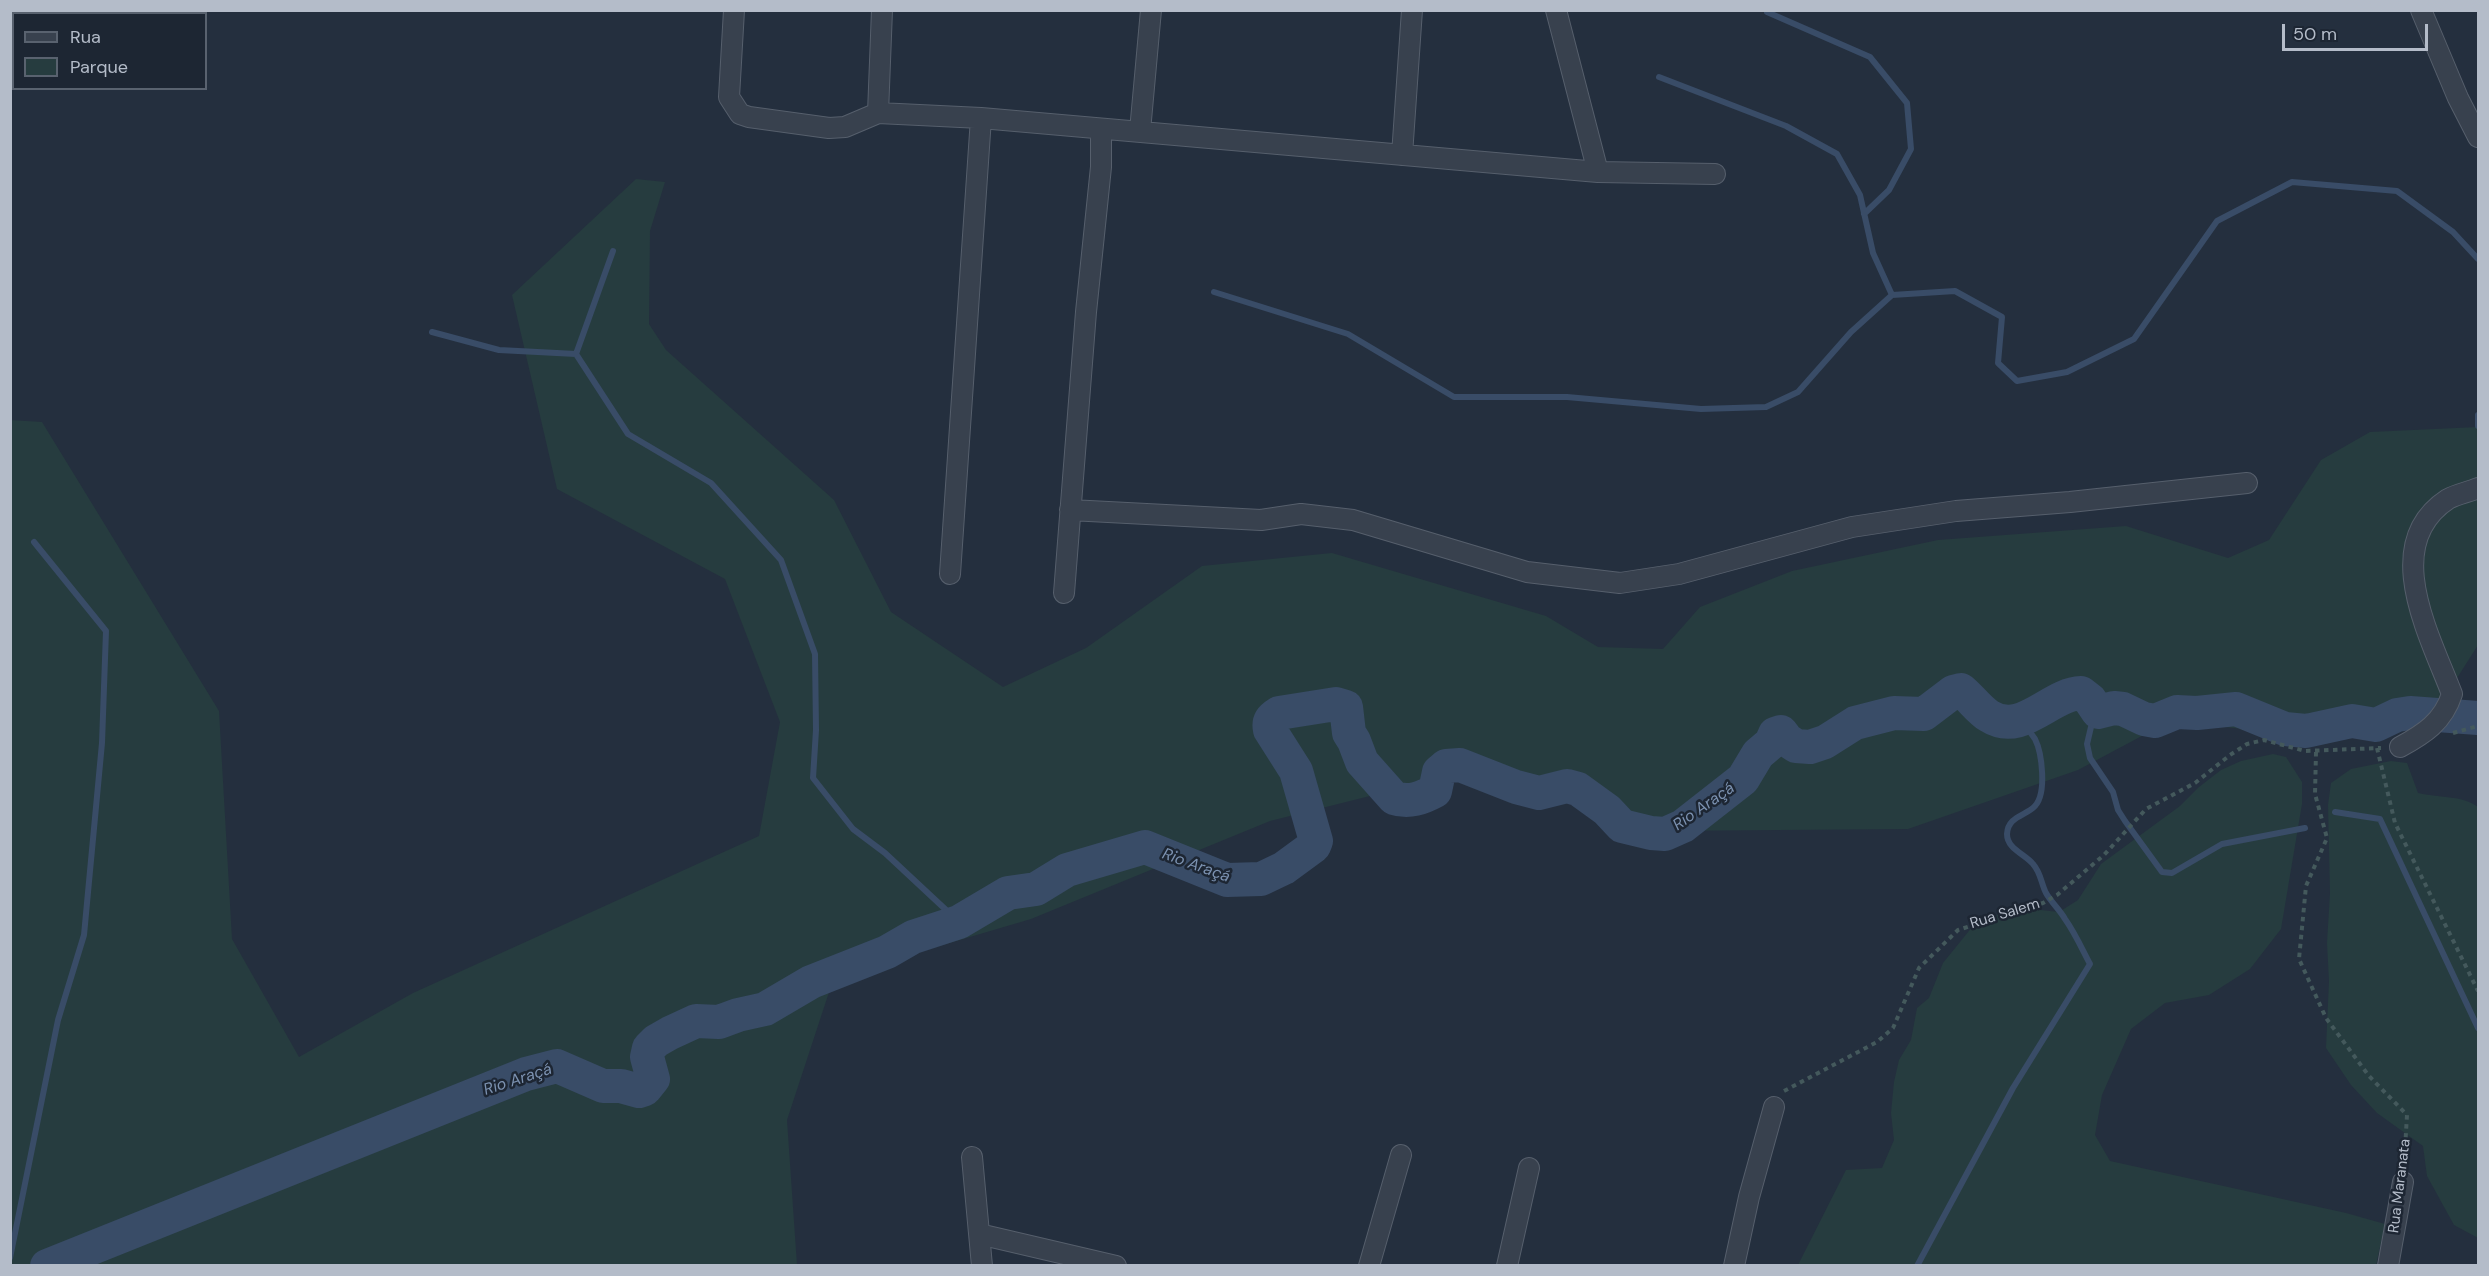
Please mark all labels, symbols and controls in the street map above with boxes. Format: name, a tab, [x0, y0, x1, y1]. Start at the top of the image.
legend	[12, 12, 207, 90]
scale bar	[2285, 12, 2430, 50]
text: 50 m	[2293, 22, 2337, 46]
text: Rua	[70, 25, 101, 49]
text: Parque	[70, 55, 128, 79]
water label: Rio Araçá	[1669, 779, 1739, 835]
water label: Rio Araçá	[1159, 845, 1233, 887]
street label: Rua Salem	[1968, 895, 2042, 933]
water label: Rio Araçá	[481, 1060, 555, 1100]
street label: Rua Maranata	[2385, 1138, 2415, 1234]

